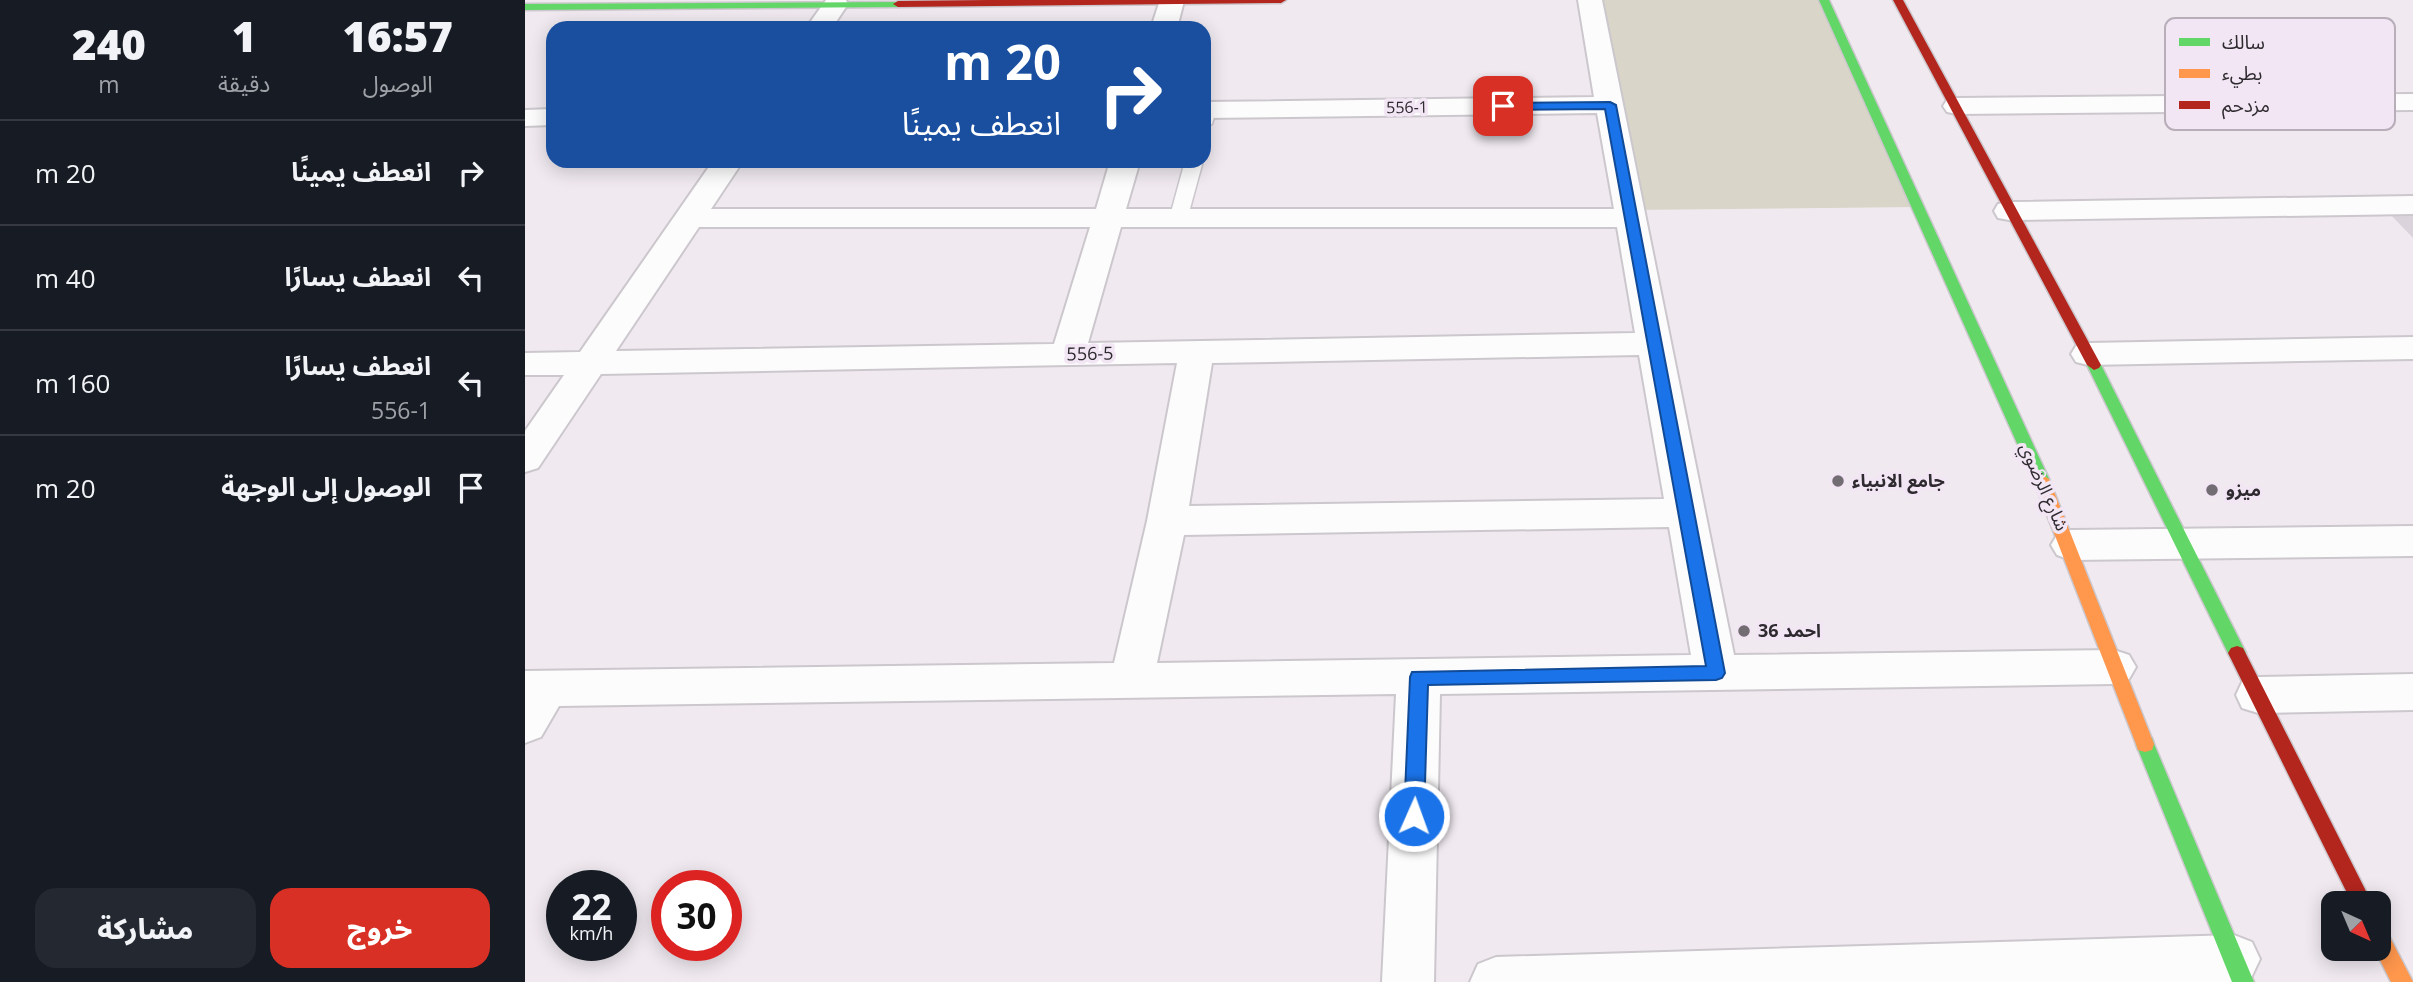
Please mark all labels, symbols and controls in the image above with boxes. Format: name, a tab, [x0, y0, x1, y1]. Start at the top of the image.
text: 1	[232, 7, 256, 64]
text: 16:57	[342, 7, 453, 64]
text: 240	[72, 15, 146, 72]
legend	[2165, 18, 2395, 130]
text: 20 m	[944, 28, 1061, 94]
text: سالك	[2222, 29, 2265, 55]
icon: right	[1085, 49, 1176, 140]
text: بطيء	[2222, 60, 2262, 88]
text: دقيقة	[218, 67, 270, 99]
text: الوصول	[363, 67, 433, 99]
text: m	[98, 68, 120, 100]
pin	[1473, 76, 1533, 136]
icon: arrive	[1484, 87, 1522, 125]
text: مزدحم	[2222, 92, 2270, 120]
street label: 556-1	[1386, 96, 1428, 118]
text: انعطف يمينًا	[902, 101, 1061, 144]
text: انعطف يمينًا	[291, 153, 431, 189]
icon: right	[452, 154, 490, 192]
text: 20 m	[35, 155, 96, 191]
text: انعطف يسارًا	[285, 258, 431, 294]
icon: left	[452, 259, 490, 297]
text: 40 m	[35, 260, 96, 296]
street label: 556-5	[1066, 341, 1114, 365]
text: انعطف يسارًا	[285, 347, 431, 383]
icon: left	[452, 364, 490, 402]
text: 160 m	[35, 365, 110, 401]
text: 556-1	[371, 394, 431, 426]
street label: شارع الرضوي	[2012, 439, 2075, 536]
text: الوصول إلى الوجهة	[221, 468, 431, 504]
place label: جامع الانبياء	[1852, 468, 1945, 494]
icon: arrive	[452, 469, 490, 507]
text: 20 m	[35, 470, 96, 506]
marker: جامع الانبياء	[1830, 473, 1846, 489]
place label: ميزو	[2226, 477, 2261, 501]
marker: ميزو	[2204, 482, 2220, 498]
place label: احمد 36	[1758, 618, 1821, 642]
marker: احمد 36	[1736, 623, 1752, 639]
position arrow	[1377, 779, 1451, 853]
speed limit sign: 30	[651, 870, 742, 961]
text: 22	[571, 883, 612, 930]
button: مشاركة	[35, 888, 256, 968]
button: خروج	[270, 888, 490, 968]
north arrow	[2321, 891, 2391, 961]
map controls	[2321, 891, 2391, 961]
text: km/h	[570, 921, 613, 945]

